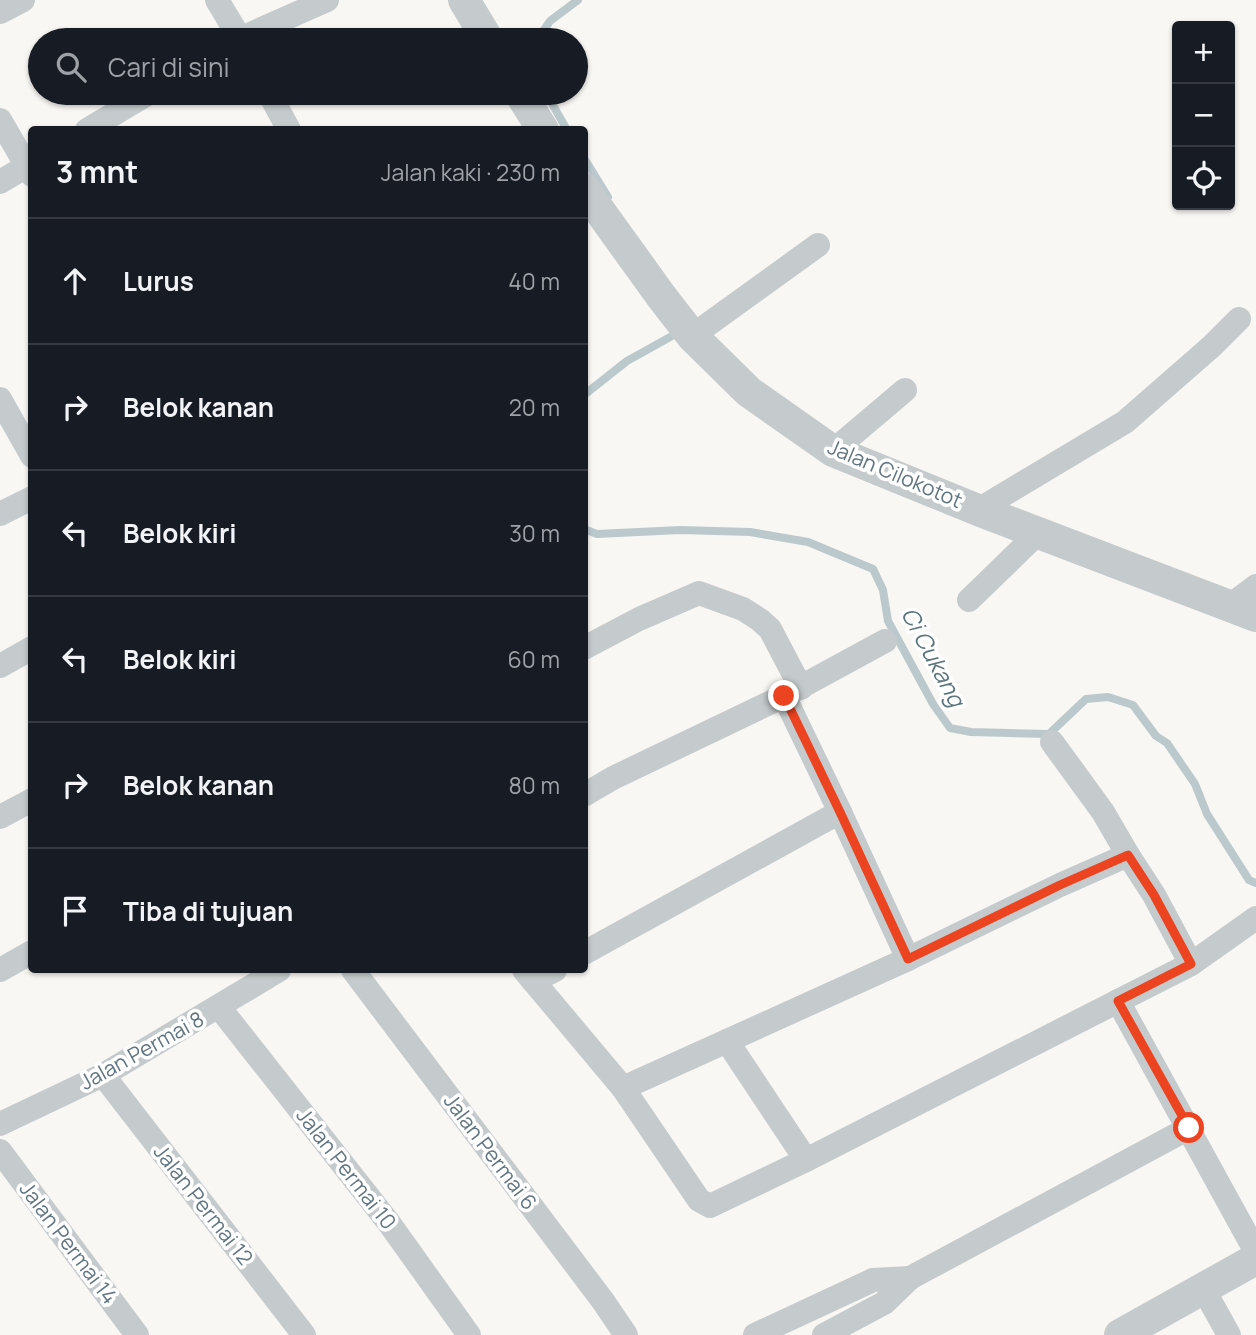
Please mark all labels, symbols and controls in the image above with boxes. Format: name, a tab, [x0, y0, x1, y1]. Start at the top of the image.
map controls	[1172, 21, 1235, 210]
button: +	[1172, 21, 1235, 84]
search box	[28, 28, 588, 105]
icon: search	[52, 48, 90, 86]
text: Cari di sini	[108, 49, 230, 85]
button: −	[1172, 84, 1235, 147]
button: locate	[1172, 147, 1235, 210]
text: 3 mnt	[56, 151, 138, 192]
text: Jalan kaki · 230 m	[381, 156, 560, 188]
icon: ahead	[56, 262, 94, 300]
text: Lurus	[123, 263, 194, 299]
text: 40 m	[508, 265, 560, 297]
icon: right	[56, 388, 94, 426]
text: Belok kanan	[123, 389, 274, 425]
text: 20 m	[509, 391, 560, 423]
street label: Jalan Cilokotot	[824, 432, 967, 514]
icon: left	[56, 514, 94, 552]
text: Belok kiri	[123, 515, 237, 551]
text: 30 m	[509, 517, 560, 549]
water label: Ci Cukang	[894, 601, 974, 714]
icon: left	[56, 640, 94, 678]
text: Belok kiri	[123, 641, 237, 677]
text: 60 m	[508, 643, 560, 675]
route end	[768, 680, 799, 711]
icon: right	[56, 766, 94, 804]
text: Belok kanan	[123, 767, 274, 803]
text: 80 m	[509, 769, 560, 801]
icon: arrive	[56, 892, 94, 930]
text: Tiba di tujuan	[123, 893, 293, 929]
street label: Jalan Permai 8	[74, 1004, 209, 1096]
street label: Jalan Permai 6	[438, 1088, 544, 1215]
street label: Jalan Permai 10	[291, 1102, 403, 1235]
route start	[1173, 1112, 1204, 1143]
street label: Jalan Permai 12	[148, 1138, 260, 1270]
street label: Jalan Permai 14	[14, 1176, 124, 1309]

